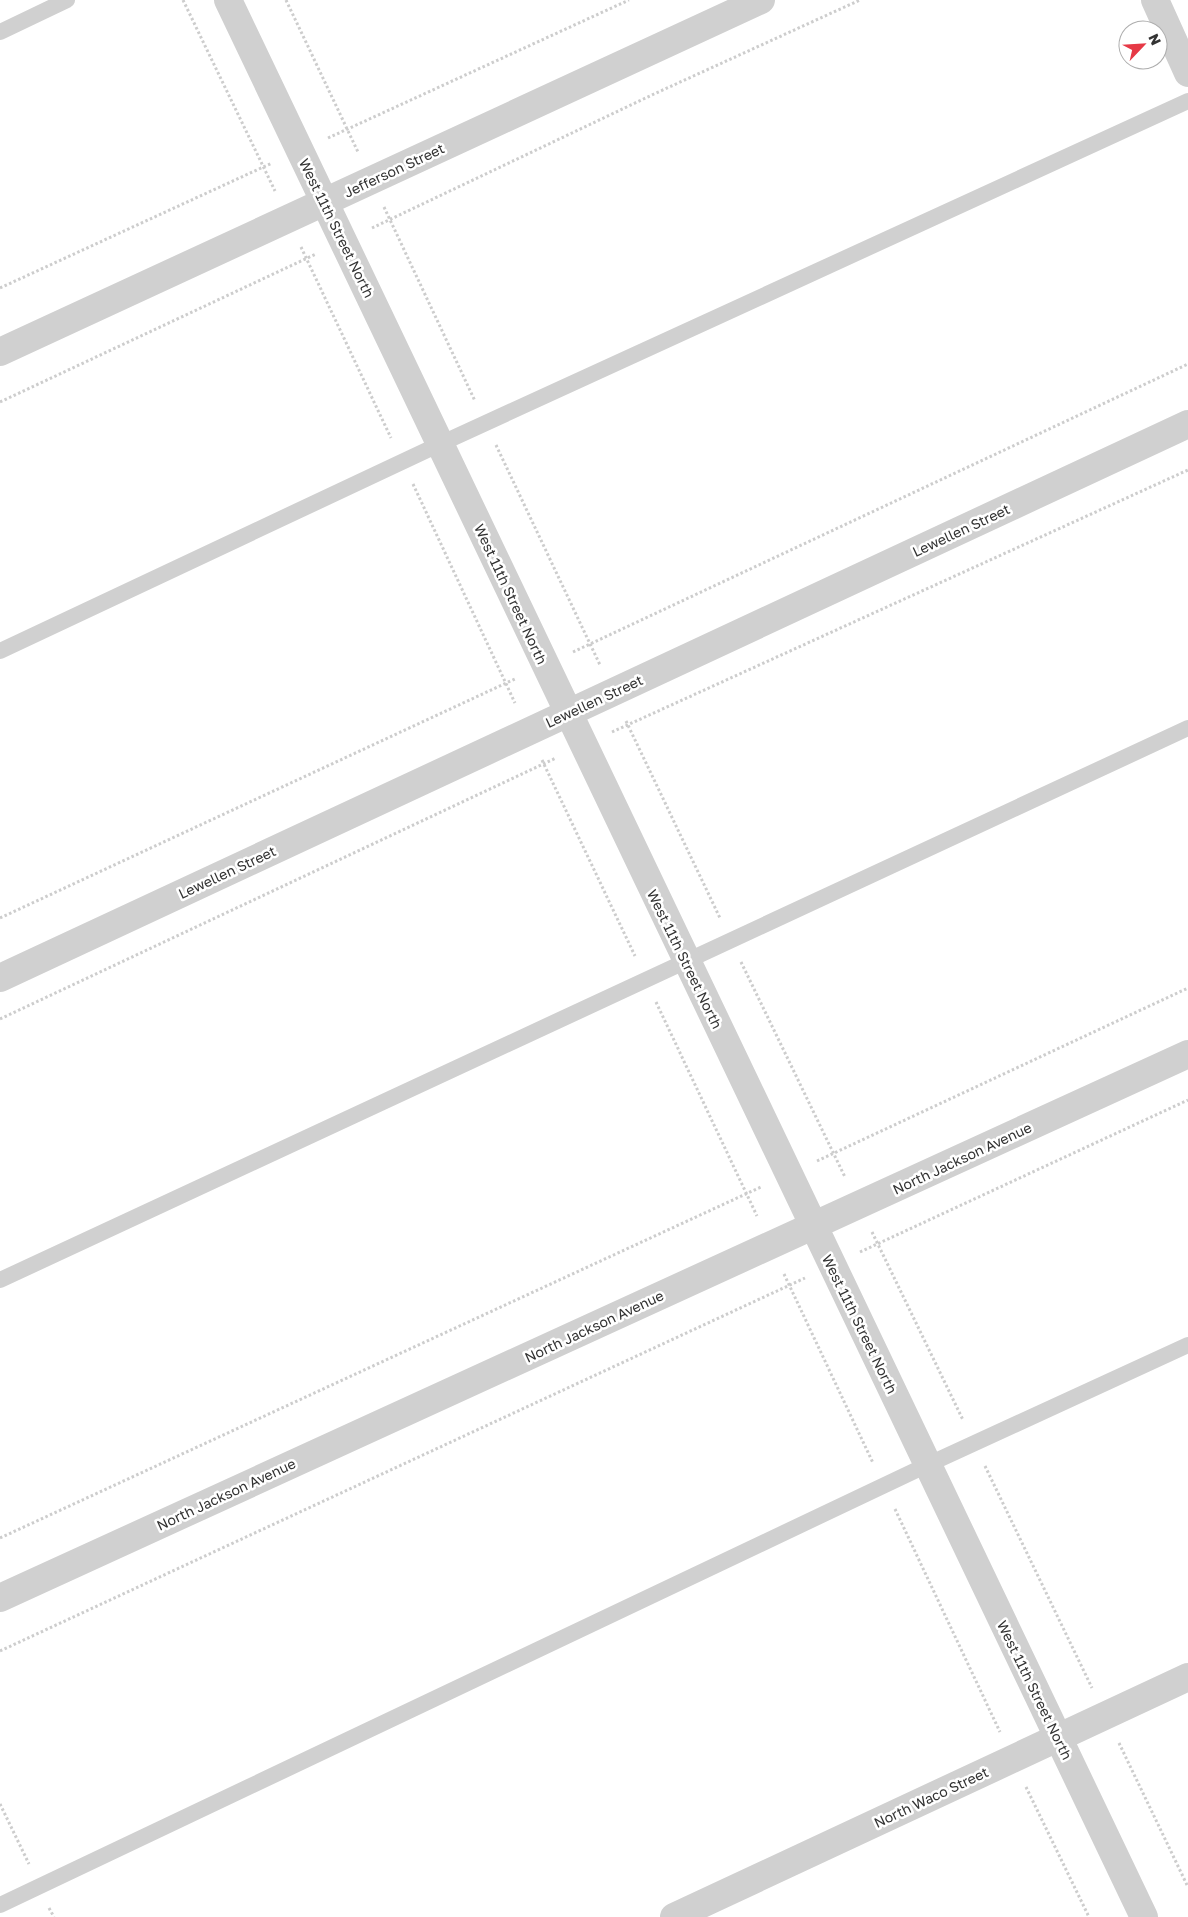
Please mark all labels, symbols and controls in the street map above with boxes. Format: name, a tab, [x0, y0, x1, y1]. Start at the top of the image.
north arrow	[1118, 20, 1168, 70]
text: N	[1145, 31, 1165, 48]
street label: Jefferson Street	[341, 139, 447, 201]
street label: West 11th Street North	[296, 156, 378, 300]
street label: Lewellen Street	[910, 500, 1012, 560]
street label: West 11th Street North	[471, 521, 551, 667]
street label: Lewellen Street	[543, 671, 645, 731]
street label: Lewellen Street	[176, 842, 278, 902]
street label: West 11th Street North	[644, 887, 726, 1031]
street label: North Jackson Avenue	[890, 1118, 1034, 1198]
street label: West 11th Street North	[819, 1252, 901, 1396]
street label: North Jackson Avenue	[522, 1286, 666, 1366]
street label: North Jackson Avenue	[154, 1454, 298, 1534]
street label: West 11th Street North	[994, 1618, 1076, 1762]
street label: North Waco Street	[871, 1763, 991, 1831]

